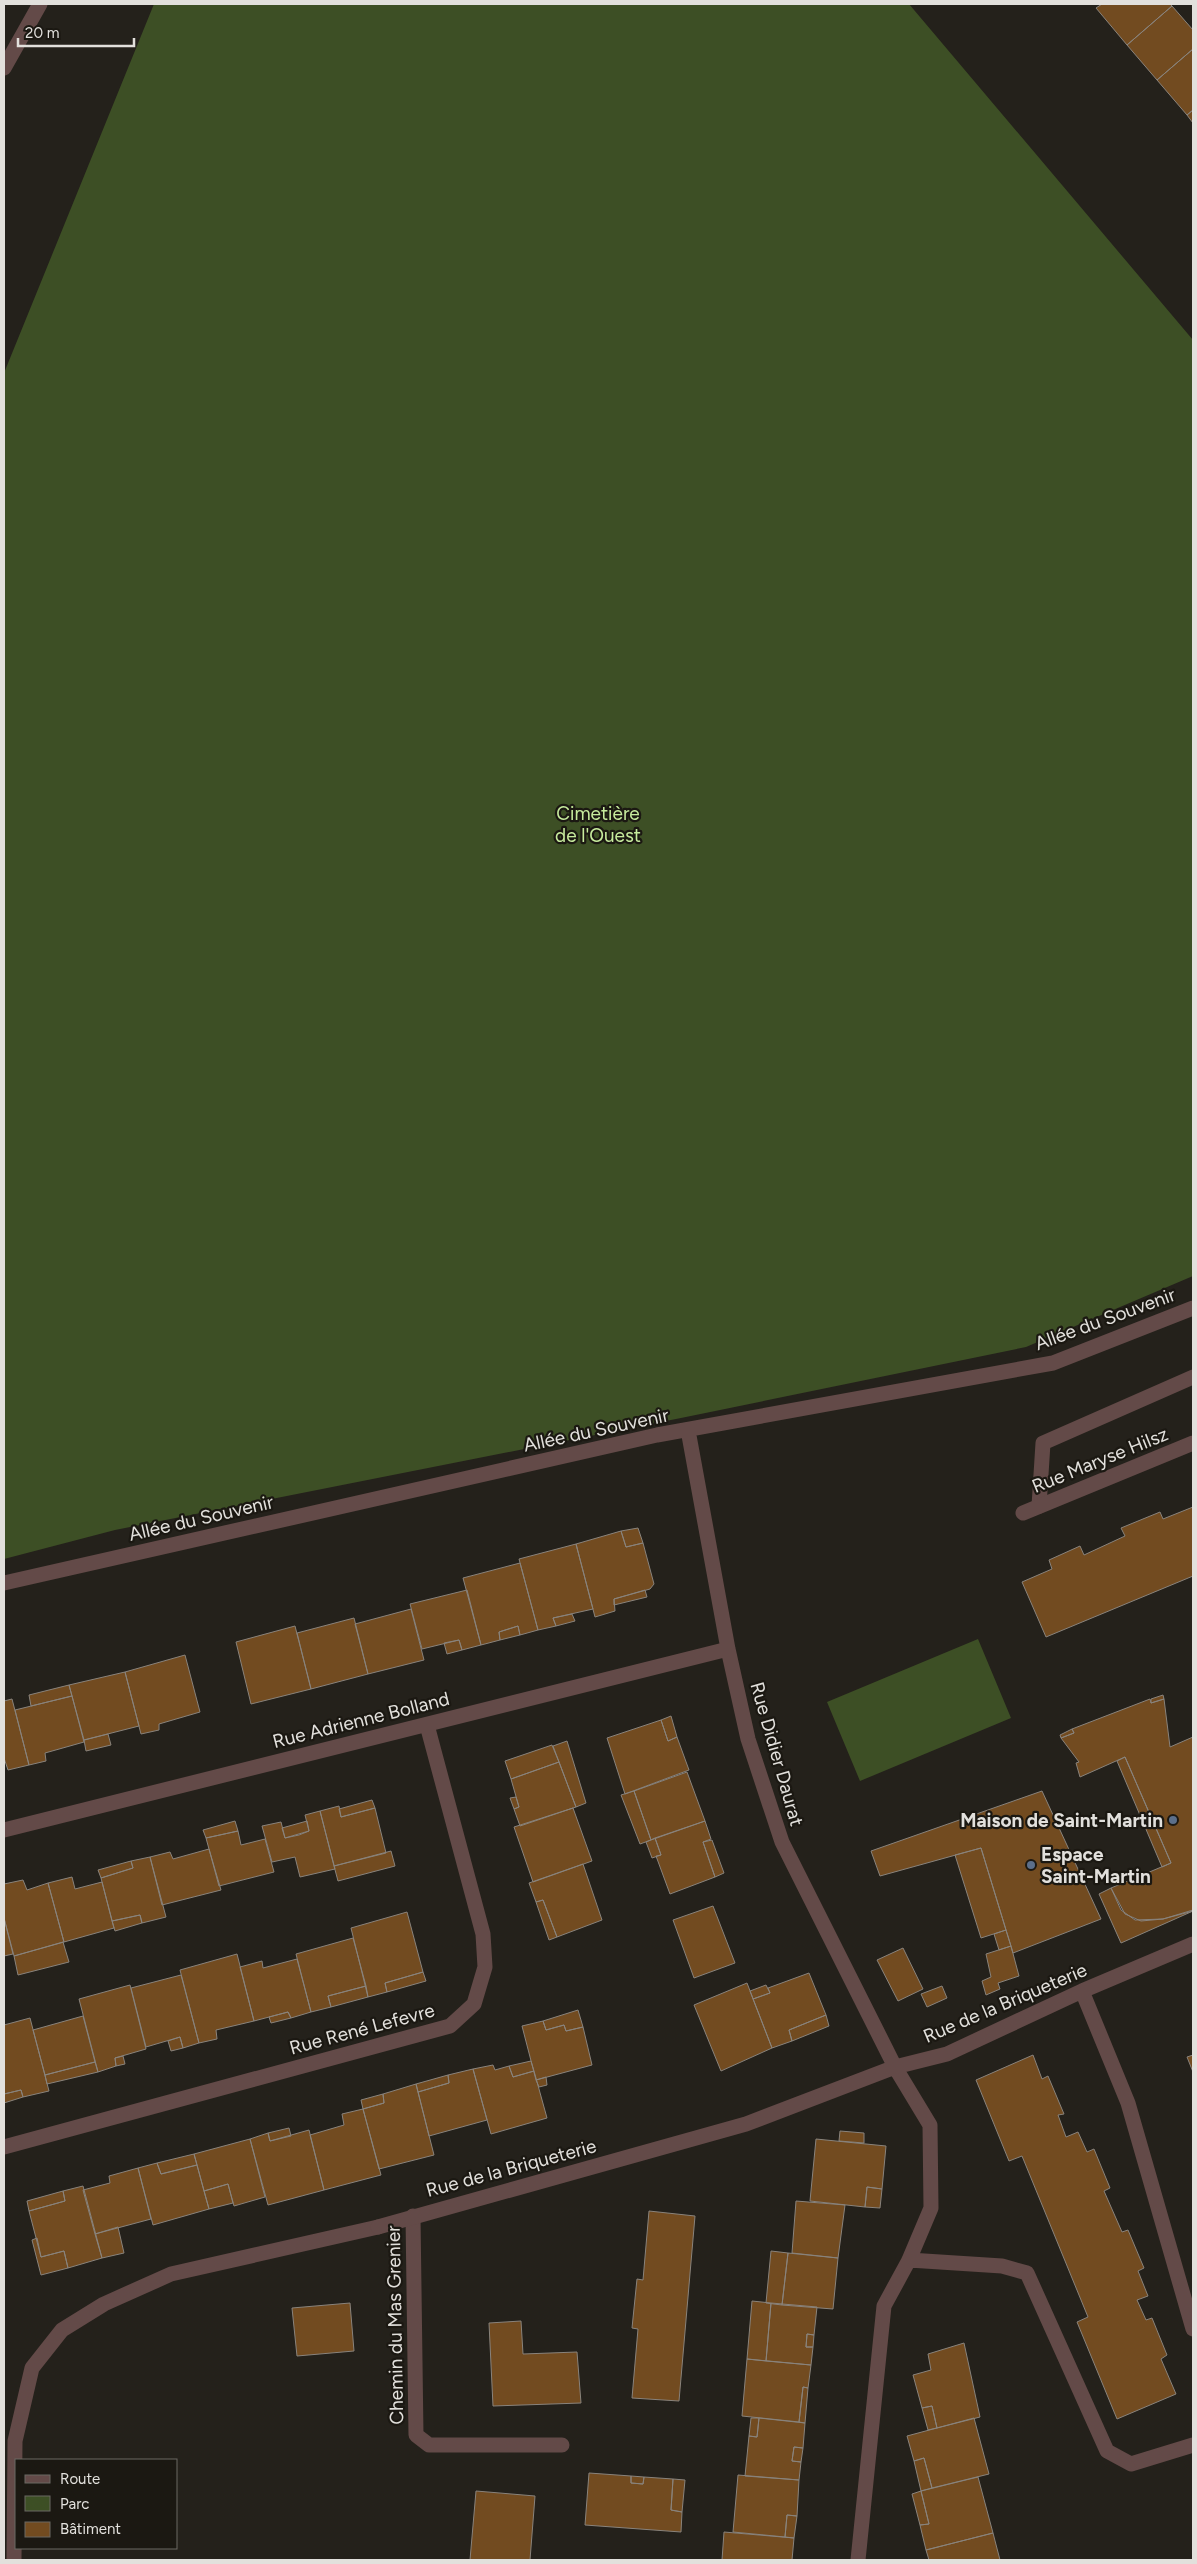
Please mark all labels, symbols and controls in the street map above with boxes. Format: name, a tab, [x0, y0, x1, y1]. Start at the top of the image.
scale bar	[18, 15, 134, 47]
text: 20 m	[25, 24, 59, 42]
park label: Cimetière de l'Ouest	[555, 802, 641, 847]
street label: Allée du Souvenir	[1032, 1283, 1179, 1355]
street label: Allée du Souvenir	[521, 1403, 671, 1457]
street label: Rue Maryse Hilsz	[1029, 1422, 1171, 1498]
street label: Allée du Souvenir	[126, 1490, 276, 1546]
street label: Rue Didier Daurat	[745, 1679, 809, 1829]
street label: Rue Adrienne Bolland	[270, 1687, 452, 1753]
place label: Maison de Saint-Martin	[960, 1809, 1163, 1832]
marker: Maison de Saint-Martin	[1167, 1814, 1179, 1826]
place label: Espace Saint-Martin	[1041, 1843, 1151, 1888]
marker: Espace Saint-Martin	[1025, 1859, 1037, 1871]
street label: Rue de la Briqueterie	[920, 1958, 1090, 2048]
street label: Rue René Lefevre	[287, 1999, 437, 2059]
street label: Rue de la Briqueterie	[423, 2134, 599, 2202]
street label: Chemin du Mas Grenier	[382, 2225, 408, 2425]
legend	[15, 2459, 178, 2549]
text: Route	[60, 2470, 100, 2488]
text: Parc	[60, 2495, 89, 2513]
text: Bâtiment	[60, 2520, 121, 2538]

